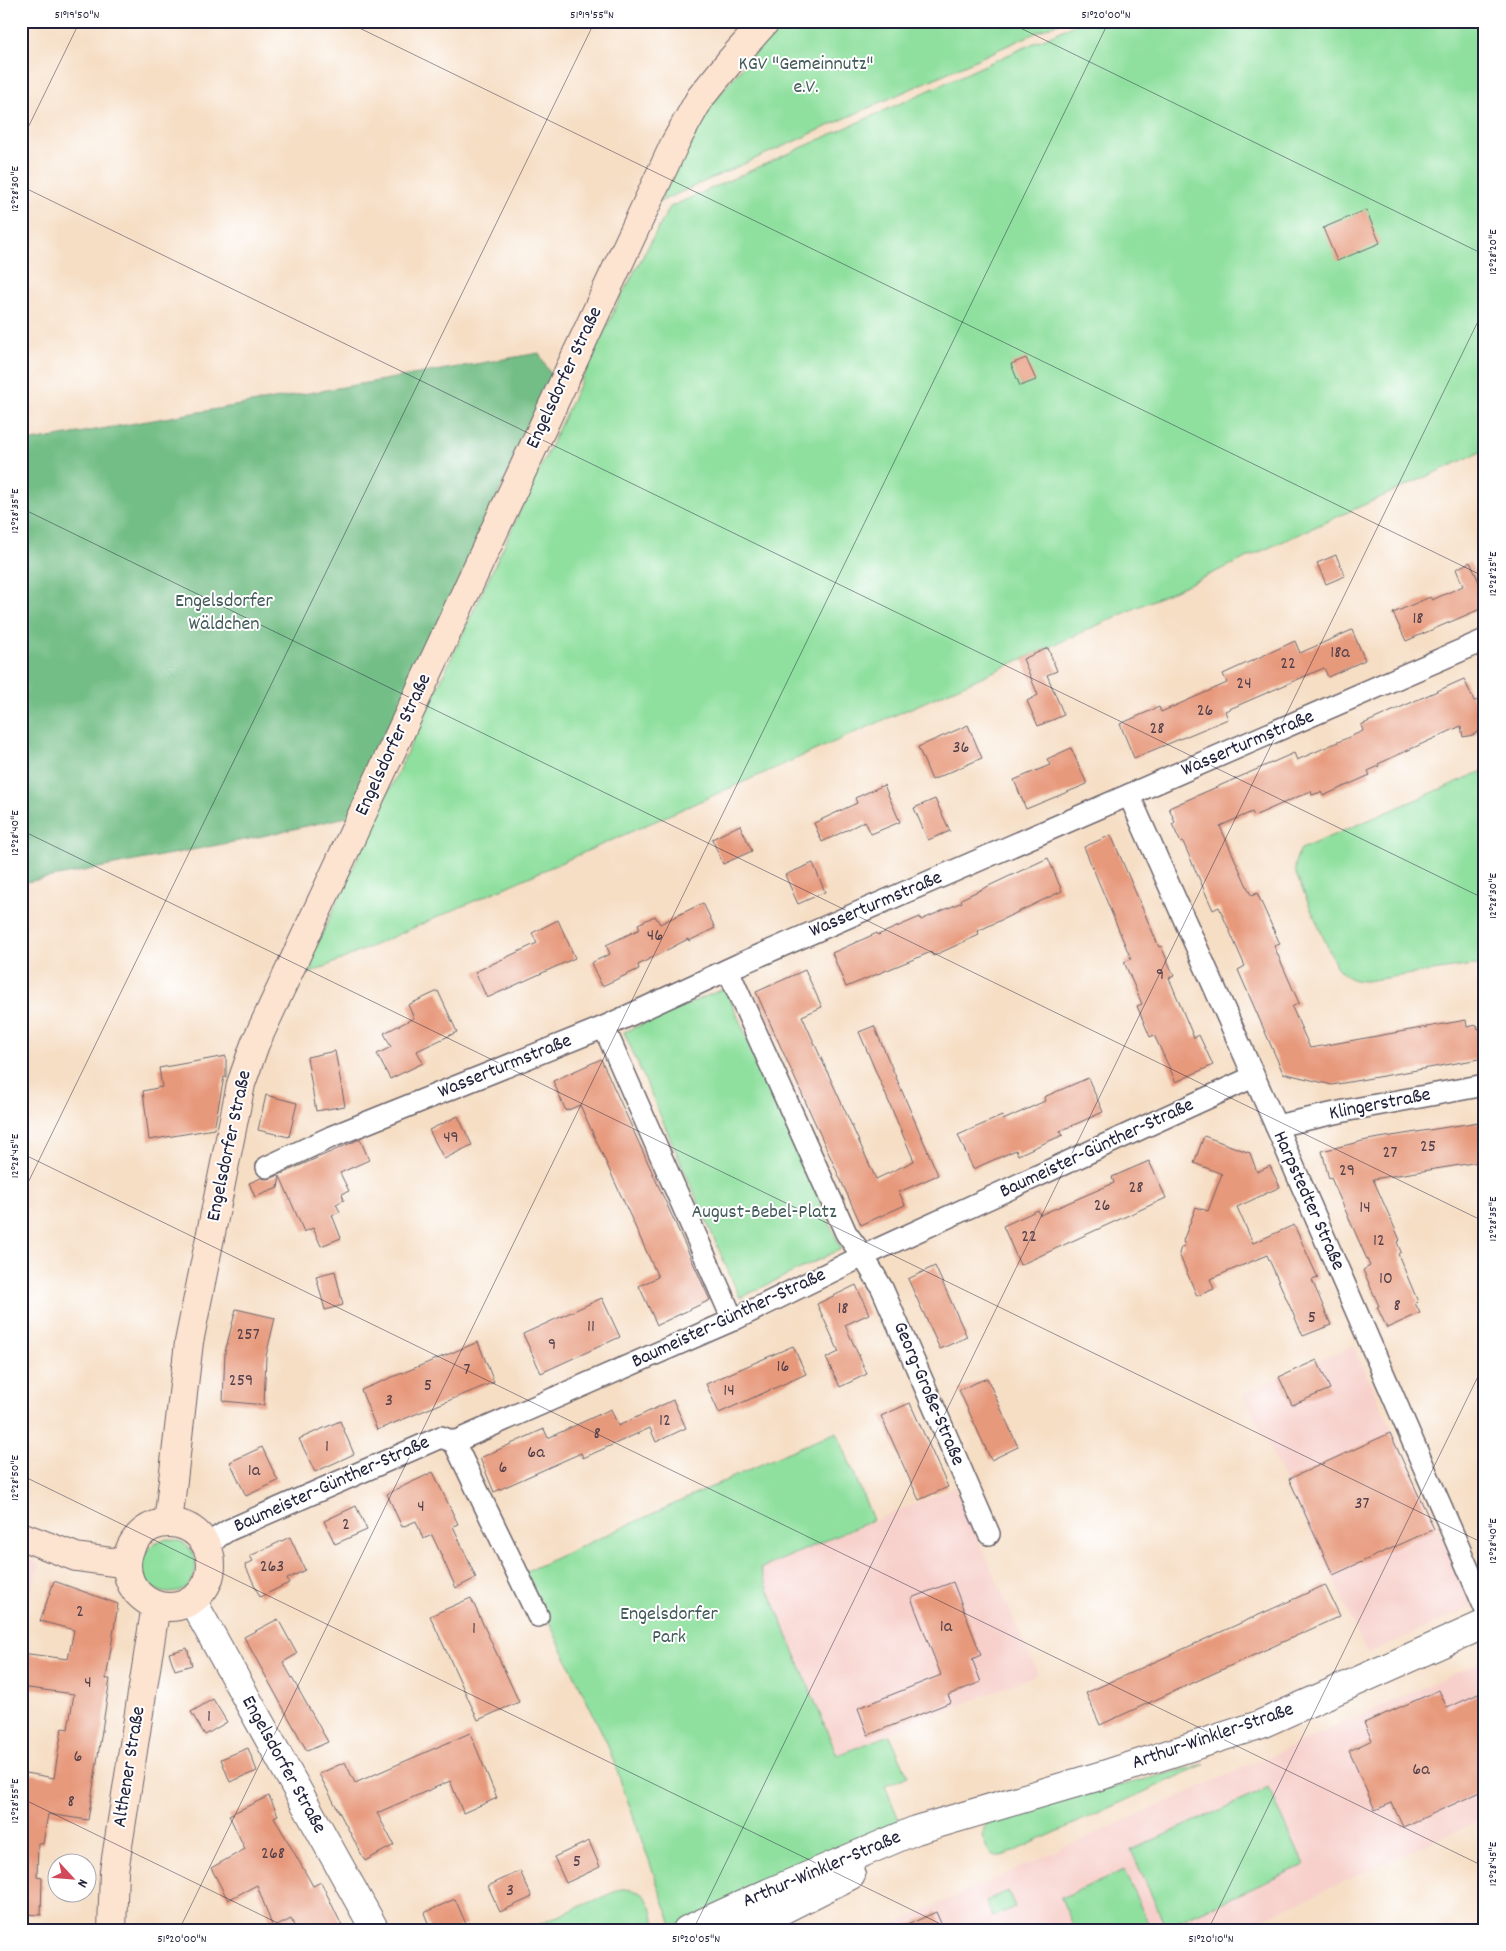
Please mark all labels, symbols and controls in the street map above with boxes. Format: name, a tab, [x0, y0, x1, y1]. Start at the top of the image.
text: 51°19'50"N	[55, 7, 99, 24]
text: 51°19'55"N	[570, 7, 614, 24]
text: 51°20'00"N	[1081, 7, 1131, 24]
park label: KGV "Gemeinnutz" e.V.	[739, 51, 873, 102]
text: 12°28'30"E	[7, 166, 24, 212]
text: 12°28'20"E	[1485, 229, 1502, 275]
street label: Engelsdorfer Straße	[520, 302, 610, 454]
text: 12°28'35"E	[7, 488, 24, 533]
text: 12°28'25"E	[1485, 551, 1502, 596]
park label: Engelsdorfer Wäldchen	[175, 588, 274, 639]
house number: 18	[1412, 607, 1424, 632]
house number: 18a	[1330, 641, 1350, 666]
house number: 22	[1280, 652, 1296, 677]
street label: Engelsdorfer Straße	[349, 669, 439, 821]
house number: 24	[1236, 672, 1252, 697]
house number: 26	[1197, 699, 1213, 724]
street label: Wasserturmstraße	[1177, 703, 1319, 785]
house number: 28	[1149, 717, 1165, 742]
house number: 36	[953, 736, 969, 761]
text: 12°28'40"E	[7, 810, 24, 856]
street label: Wasserturmstraße	[805, 864, 947, 946]
text: 12°28'30"E	[1485, 873, 1502, 919]
house number: 46	[647, 924, 663, 949]
house number: 9	[1156, 963, 1164, 988]
street label: Wasserturmstraße	[434, 1027, 576, 1107]
street label: Engelsdorfer Straße	[200, 1068, 260, 1224]
street label: Klingerstraße	[1327, 1081, 1433, 1129]
street label: Baumeister-Günther-Straße	[995, 1092, 1199, 1206]
house number: 49	[443, 1126, 459, 1151]
street label: Harpstedter Straße	[1265, 1127, 1351, 1275]
text: 12°28'45"E	[7, 1133, 24, 1178]
house number: 25	[1420, 1135, 1436, 1160]
house number: 27	[1383, 1141, 1397, 1166]
house number: 29	[1339, 1159, 1355, 1184]
house number: 28	[1128, 1176, 1144, 1201]
house number: 26	[1094, 1194, 1110, 1219]
house number: 14	[1359, 1196, 1371, 1221]
text: 12°28'35"E	[1485, 1196, 1502, 1241]
park label: August-Bebel-Platz	[691, 1199, 837, 1227]
house number: 22	[1021, 1225, 1037, 1250]
house number: 12	[1373, 1229, 1385, 1254]
street label: Baumeister-Günther-Straße	[627, 1262, 831, 1376]
house number: 10	[1379, 1267, 1393, 1292]
house number: 8	[1393, 1294, 1401, 1319]
house number: 18	[837, 1297, 849, 1322]
house number: 5	[1308, 1306, 1316, 1331]
house number: 11	[587, 1315, 595, 1340]
street label: Georg-Große-Straße	[885, 1318, 971, 1470]
house number: 257	[236, 1323, 260, 1348]
house number: 9	[548, 1333, 556, 1358]
house number: 16	[777, 1355, 789, 1380]
house number: 7	[464, 1358, 471, 1383]
house number: 259	[229, 1369, 253, 1394]
house number: 5	[424, 1374, 432, 1399]
house number: 14	[723, 1379, 735, 1404]
house number: 3	[385, 1389, 393, 1414]
house number: 12	[659, 1409, 671, 1434]
house number: 8	[593, 1422, 601, 1447]
street label: Baumeister-Günther-Straße	[230, 1429, 434, 1541]
house number: 1	[325, 1435, 329, 1460]
house number: 6a	[527, 1441, 545, 1466]
text: 12°28'50"E	[7, 1454, 24, 1501]
house number: 6	[499, 1456, 507, 1481]
house number: 1a	[248, 1459, 261, 1484]
house number: 37	[1355, 1492, 1370, 1517]
house number: 4	[417, 1495, 425, 1520]
house number: 2	[342, 1513, 350, 1538]
text: 12°28'40"E	[1485, 1518, 1502, 1564]
house number: 263	[260, 1555, 284, 1580]
house number: 2	[76, 1600, 84, 1625]
park label: Engelsdorfer Park	[620, 1601, 719, 1652]
house number: 1a	[940, 1615, 953, 1640]
house number: 1	[472, 1617, 476, 1642]
house number: 4	[84, 1671, 92, 1696]
street label: Engelsdorfer Straße	[233, 1691, 333, 1839]
street label: Arthur-Winkler-Straße	[1128, 1696, 1298, 1778]
street label: Althener Straße	[107, 1704, 153, 1830]
house number: 1	[207, 1705, 211, 1730]
house number: 6	[74, 1745, 82, 1770]
house number: 6a	[1412, 1758, 1430, 1783]
text: 12°28'55"E	[7, 1778, 24, 1823]
house number: 8	[67, 1790, 75, 1815]
street label: Arthur-Winkler-Straße	[739, 1824, 906, 1916]
text: 12°28'45"E	[1485, 1841, 1502, 1886]
house number: 268	[261, 1842, 285, 1867]
house number: 5	[573, 1850, 581, 1875]
north arrow	[48, 1854, 98, 1904]
text: N	[71, 1875, 92, 1890]
house number: 3	[506, 1879, 514, 1904]
text: 51°20'00"N	[157, 1931, 207, 1948]
text: 51°20'05"N	[672, 1931, 720, 1948]
text: 51°20'10"N	[1188, 1931, 1234, 1948]

